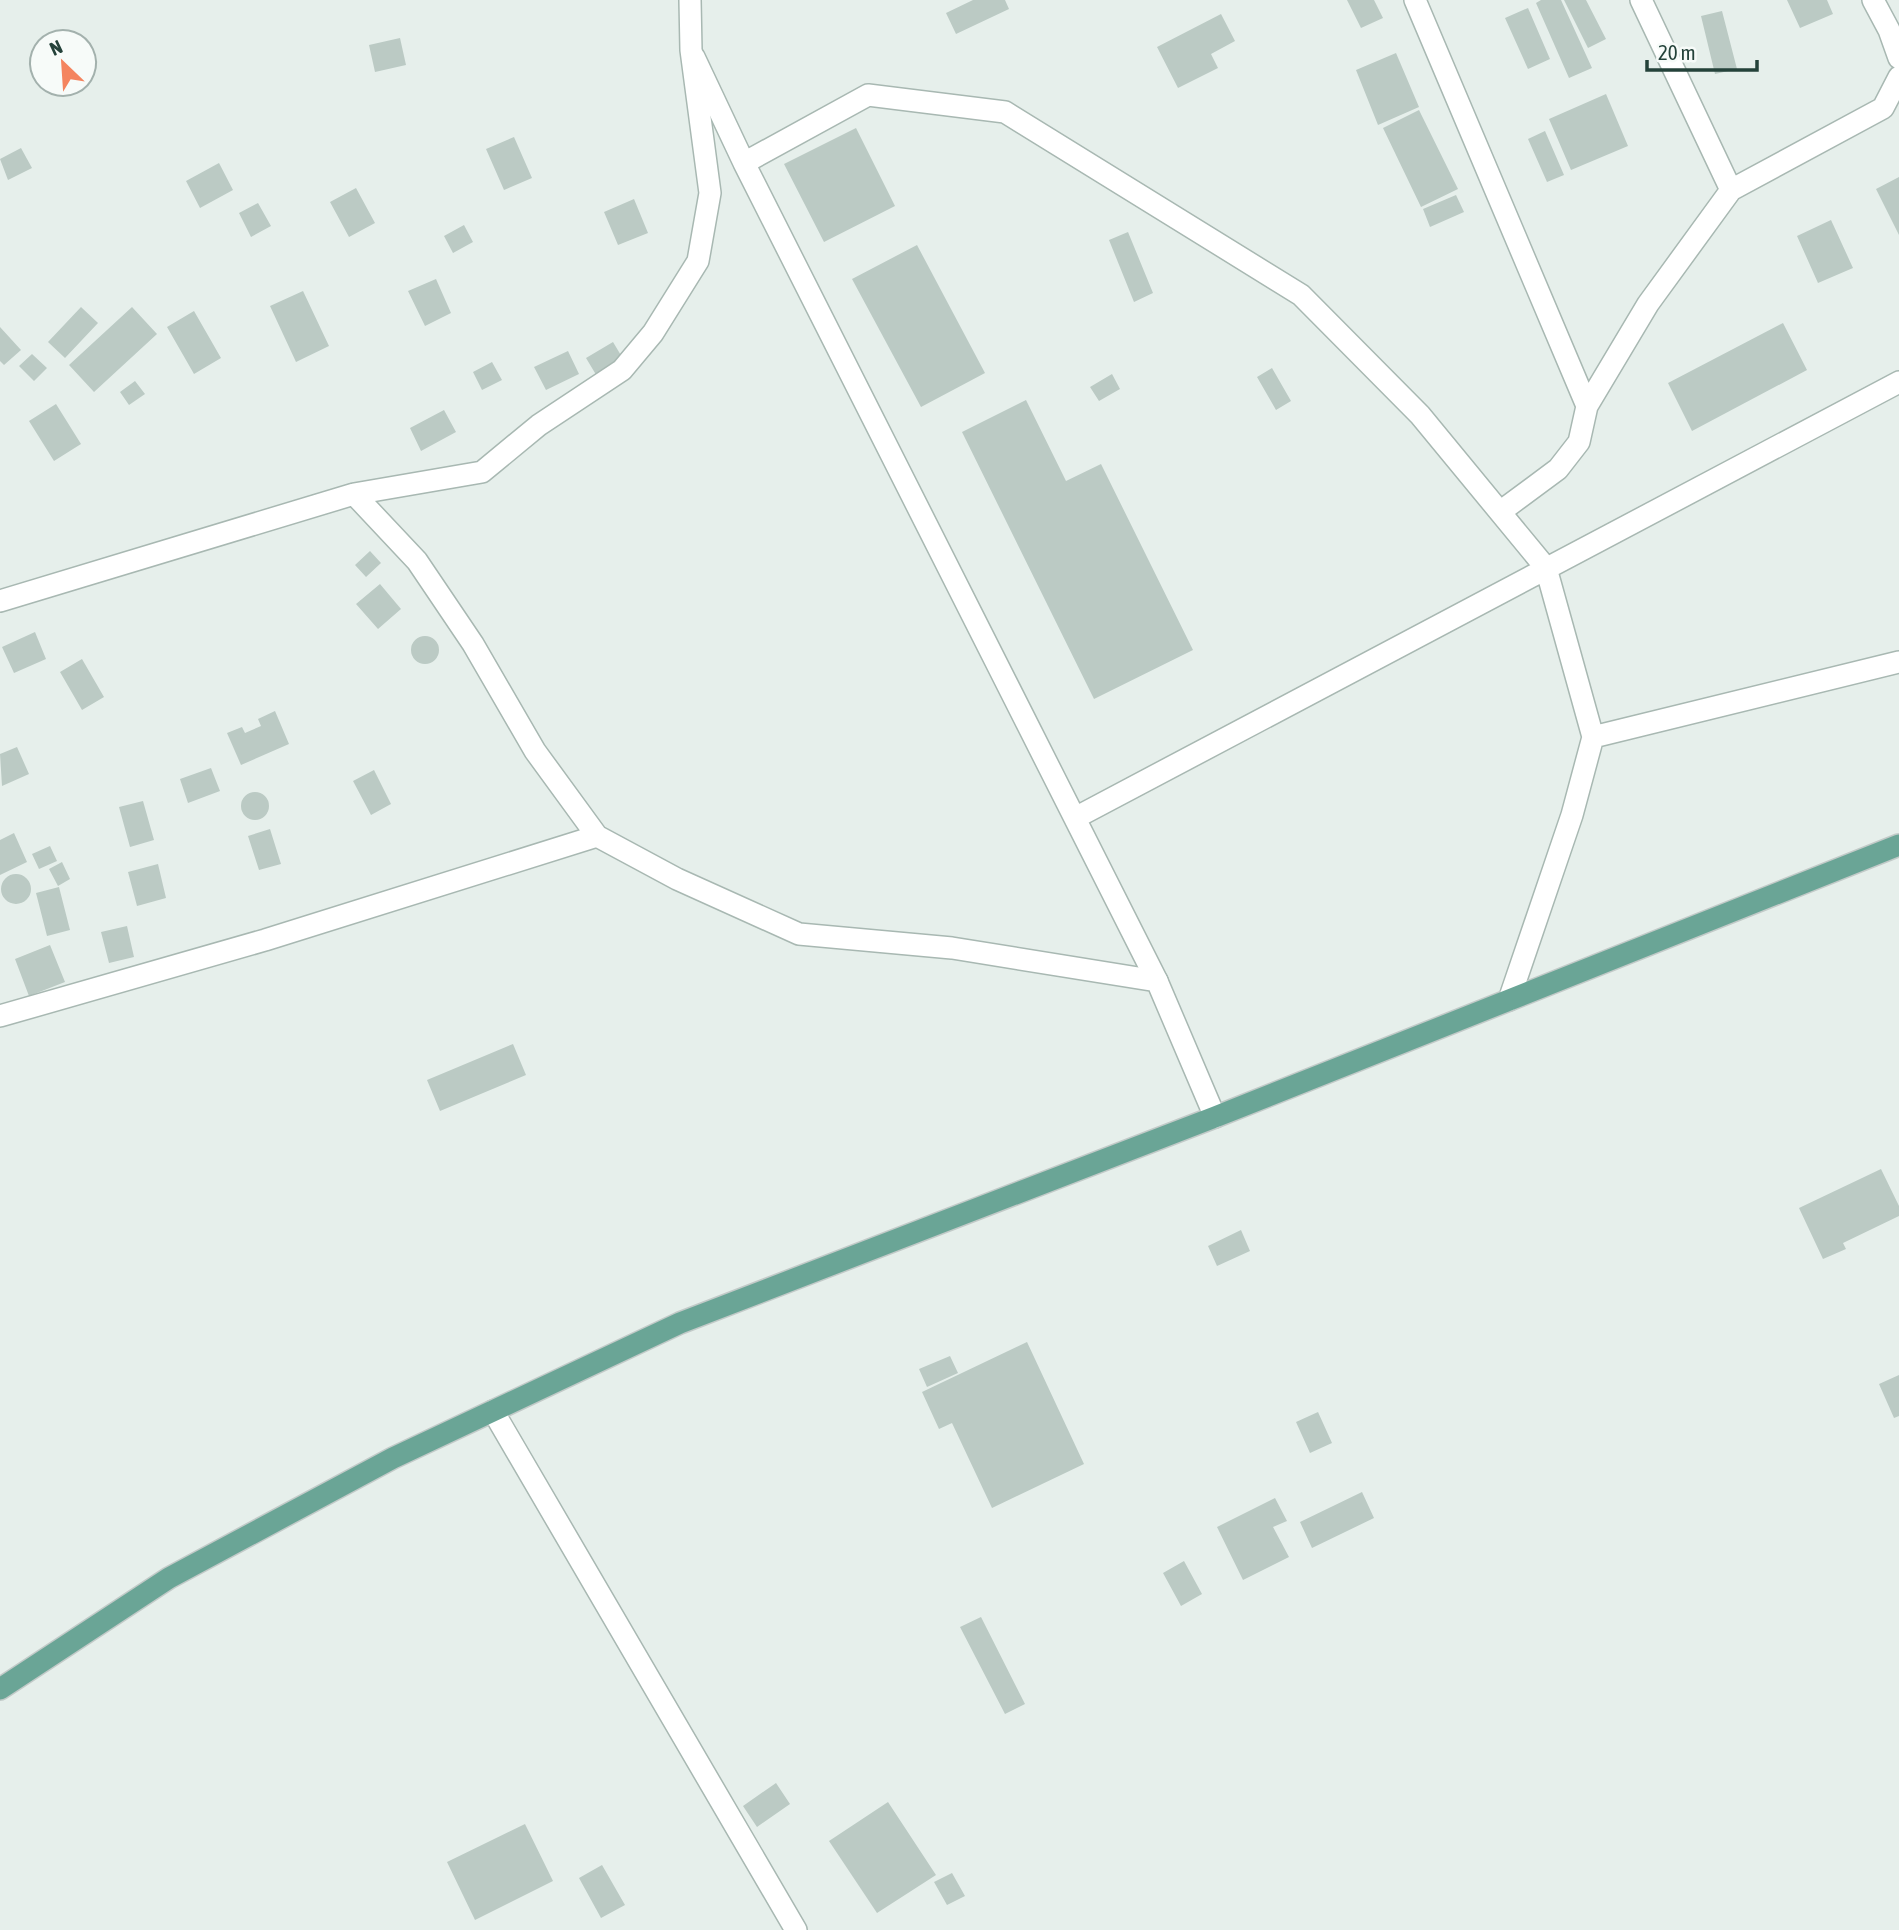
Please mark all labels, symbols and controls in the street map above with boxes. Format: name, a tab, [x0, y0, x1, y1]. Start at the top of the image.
north arrow	[28, 28, 98, 98]
scale bar	[1647, 28, 1757, 72]
text: N	[46, 35, 66, 60]
text: 20 m	[1658, 40, 1696, 64]

